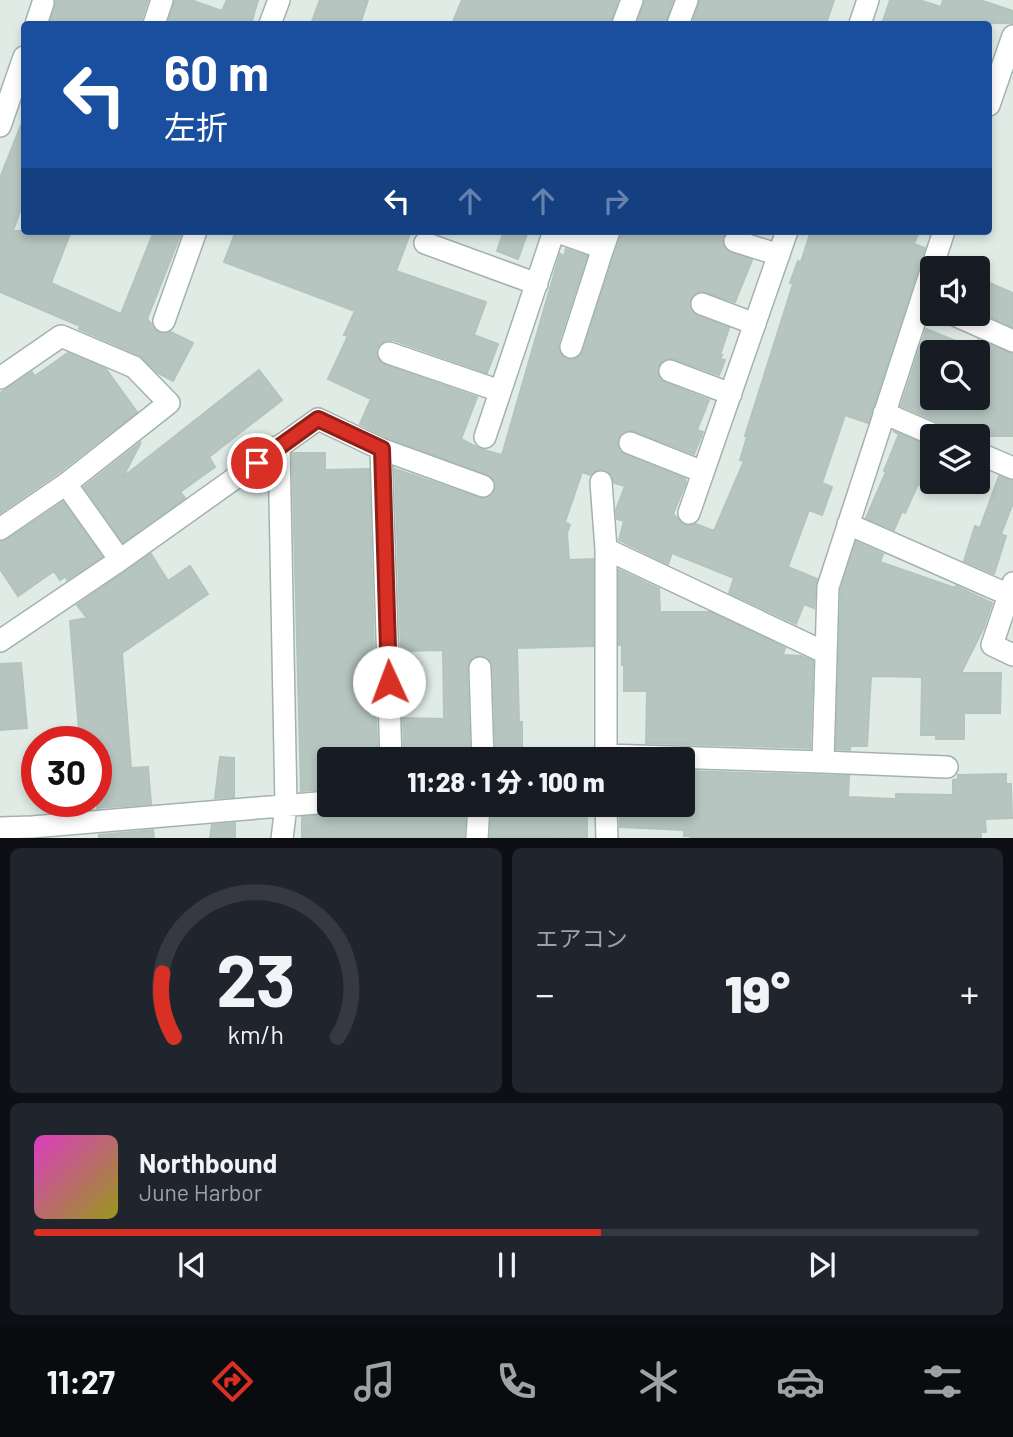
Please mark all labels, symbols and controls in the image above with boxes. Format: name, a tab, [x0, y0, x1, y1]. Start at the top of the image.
text: 60 m	[164, 42, 269, 101]
icon: left	[49, 49, 140, 140]
text: 左折	[164, 107, 228, 145]
icon: left	[378, 182, 416, 220]
icon: ahead	[451, 182, 489, 220]
icon: ahead	[524, 182, 562, 220]
icon: right	[597, 182, 635, 220]
map controls	[920, 256, 990, 494]
button: sound	[920, 256, 990, 326]
button: search	[920, 340, 990, 410]
button: layers	[920, 424, 990, 494]
pin	[227, 433, 287, 493]
icon: arrive	[238, 444, 276, 482]
position arrow	[352, 645, 426, 719]
speed limit sign: 30	[21, 726, 112, 817]
text: 11:28 · 1 分 · 100 m	[407, 766, 605, 797]
text: エアコン	[536, 924, 628, 952]
text: 23	[216, 934, 295, 1022]
text: 19°	[724, 961, 790, 1023]
text: −	[536, 970, 555, 1016]
text: +	[960, 970, 979, 1016]
text: km/h	[227, 1018, 284, 1048]
text: Northbound	[139, 1147, 277, 1178]
text: June Harbor	[139, 1178, 262, 1206]
icon: previous	[173, 1246, 211, 1284]
icon: pause	[488, 1246, 526, 1284]
icon: next	[803, 1246, 841, 1284]
icon: directions	[208, 1357, 257, 1406]
icon: music	[350, 1357, 399, 1406]
icon: phone	[492, 1357, 541, 1406]
icon: climate	[634, 1357, 683, 1406]
icon: car	[776, 1357, 825, 1406]
icon: filters	[918, 1357, 967, 1406]
text: 11:27	[46, 1362, 115, 1400]

